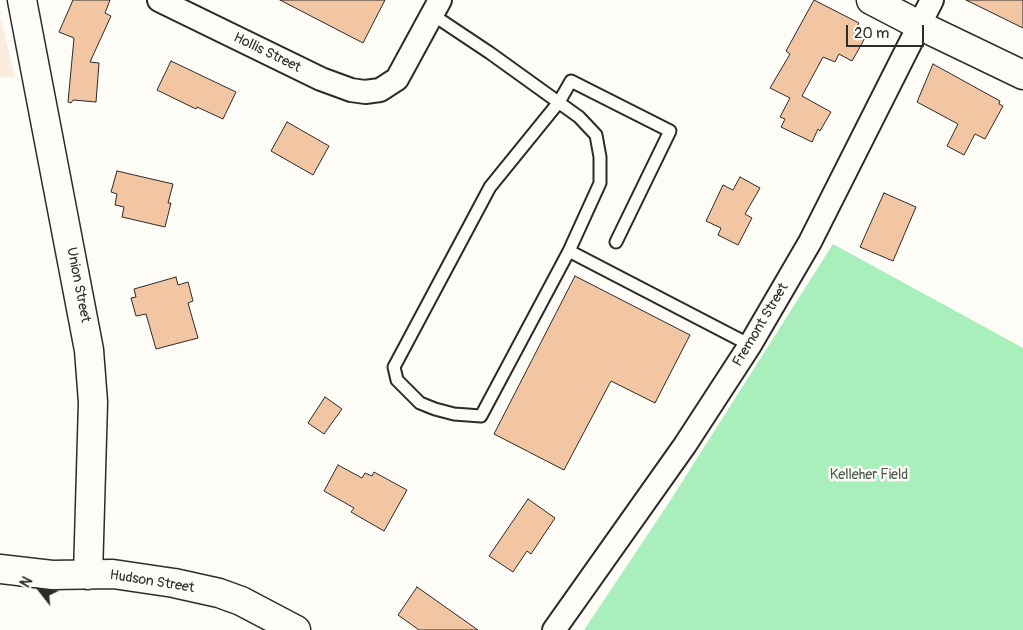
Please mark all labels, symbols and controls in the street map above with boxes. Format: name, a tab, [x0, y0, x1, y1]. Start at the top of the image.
scale bar	[848, 15, 926, 47]
text: 20 m	[854, 24, 889, 43]
street label: Hollis Street	[231, 29, 303, 77]
street label: Union Street	[63, 246, 93, 324]
street label: Fremont Street	[730, 280, 792, 370]
park label: Kelleher Field	[830, 467, 908, 483]
north arrow	[15, 565, 65, 615]
street label: Hudson Street	[109, 567, 195, 597]
text: N	[17, 574, 36, 591]

